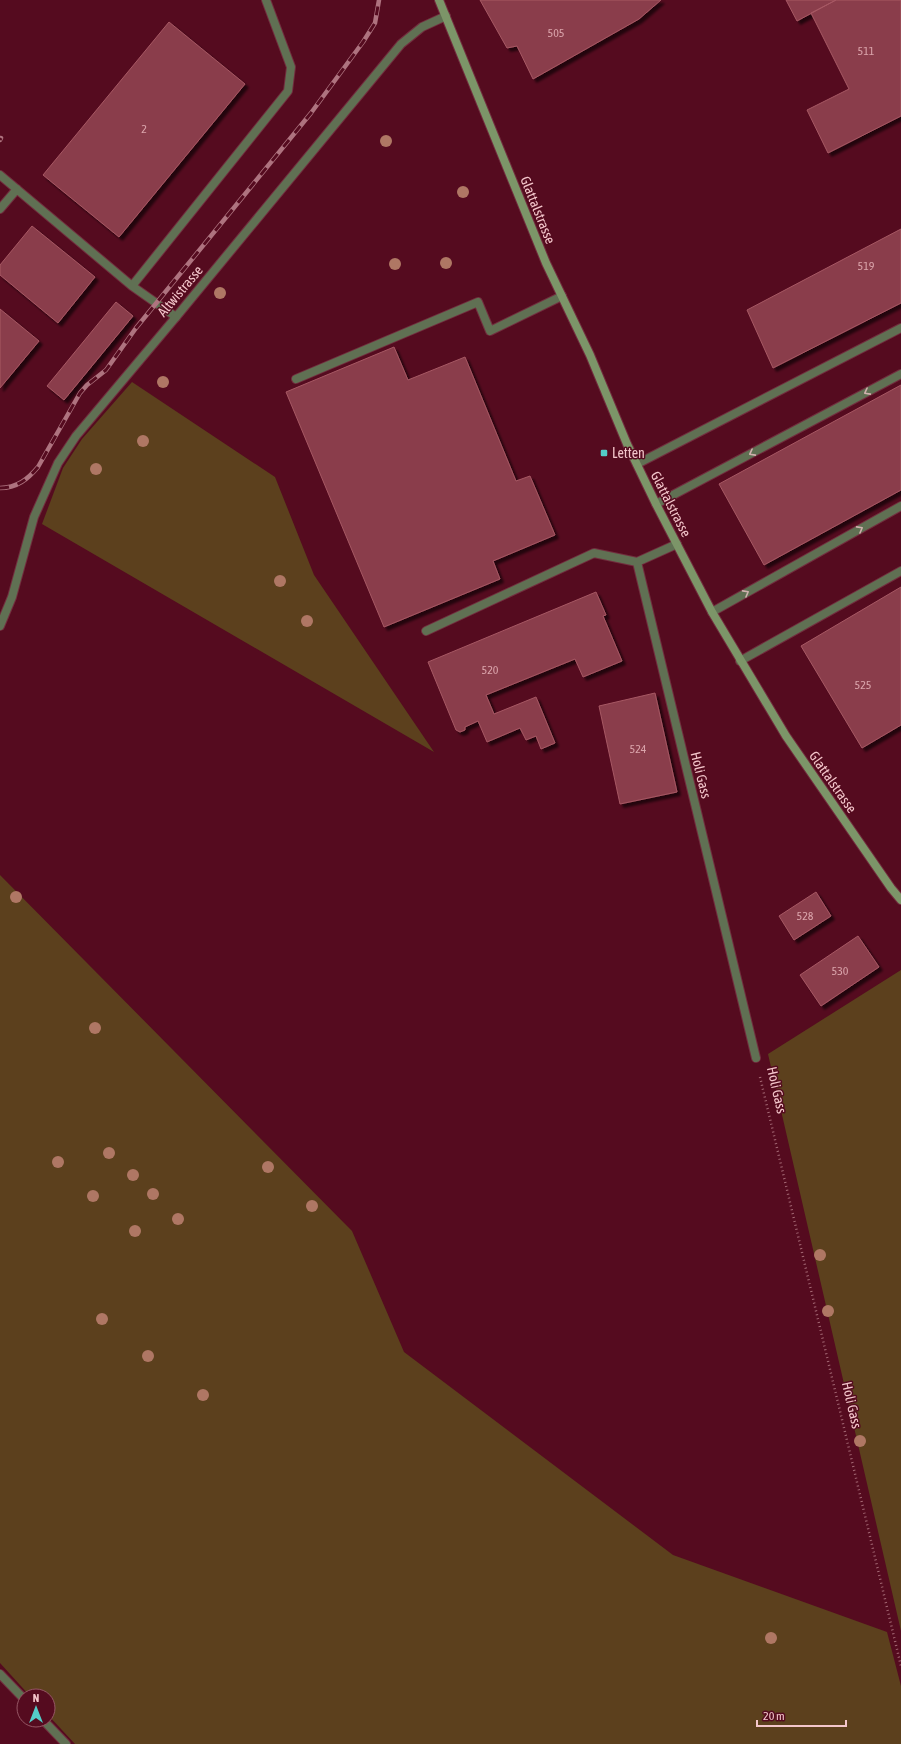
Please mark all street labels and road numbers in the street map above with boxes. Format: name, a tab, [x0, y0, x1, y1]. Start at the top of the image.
street label: Glattalstrasse	[517, 174, 559, 246]
street label: Altwistrasse	[154, 262, 206, 320]
street label: Glattalstrasse	[648, 469, 694, 539]
street label: Glattalstrasse	[806, 748, 860, 816]
street label: Holi Gass	[688, 750, 715, 800]
street label: Holi Gass	[764, 1065, 790, 1115]
street label: Holi Gass	[839, 1380, 865, 1430]

